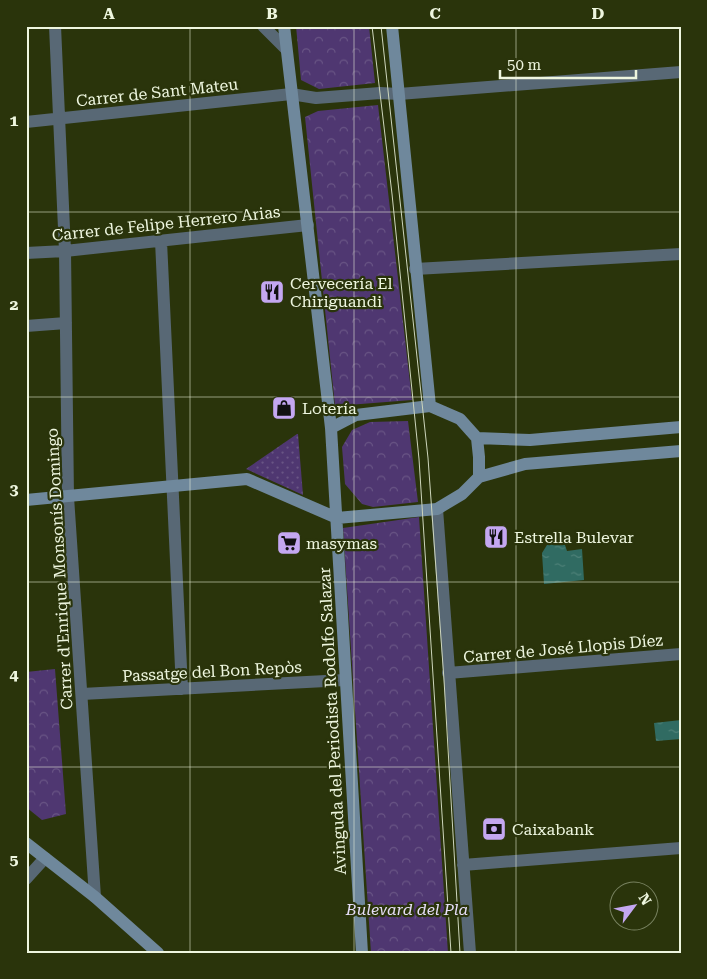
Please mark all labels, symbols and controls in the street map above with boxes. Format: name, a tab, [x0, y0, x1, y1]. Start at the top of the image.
text: A	[103, 4, 115, 23]
text: B	[266, 4, 278, 23]
text: C	[429, 4, 441, 23]
text: D	[592, 4, 605, 23]
scale bar	[500, 48, 636, 80]
text: 50 m	[507, 56, 542, 74]
street label: Carrer de Sant Mateu	[75, 75, 239, 110]
text: 1	[10, 111, 19, 130]
street label: Carrer de Felipe Herrero Arias	[51, 202, 282, 245]
place label: Cervecería El Chiriguandi	[290, 274, 392, 311]
restaurant icon: Cervecería El Chiriguandi	[259, 279, 285, 305]
text: 2	[10, 295, 19, 314]
shop icon: Lotería	[271, 395, 297, 421]
place label: Lotería	[302, 399, 357, 418]
street label: Carrer d'Enrique Monsonís Domingo	[43, 427, 76, 710]
text: 3	[10, 480, 19, 499]
restaurant icon: Estrella Bulevar	[483, 524, 509, 550]
place label: Estrella Bulevar	[514, 528, 634, 547]
supermarket icon: masymas	[276, 530, 302, 556]
place label: masymas	[306, 534, 377, 553]
street label: Avinguda del Periodista Rodolfo Salazar	[315, 566, 350, 875]
street label: Carrer de José Llopis Díez	[462, 630, 664, 667]
street label: Passatge del Bon Repòs	[122, 657, 303, 686]
text: 4	[10, 665, 19, 684]
bank icon: Caixabank	[481, 816, 507, 842]
place label: Caixabank	[512, 820, 594, 839]
text: 5	[10, 850, 19, 869]
north arrow	[610, 882, 660, 932]
text: N	[635, 890, 655, 908]
park label: Bulevard del Pla	[345, 900, 469, 919]

